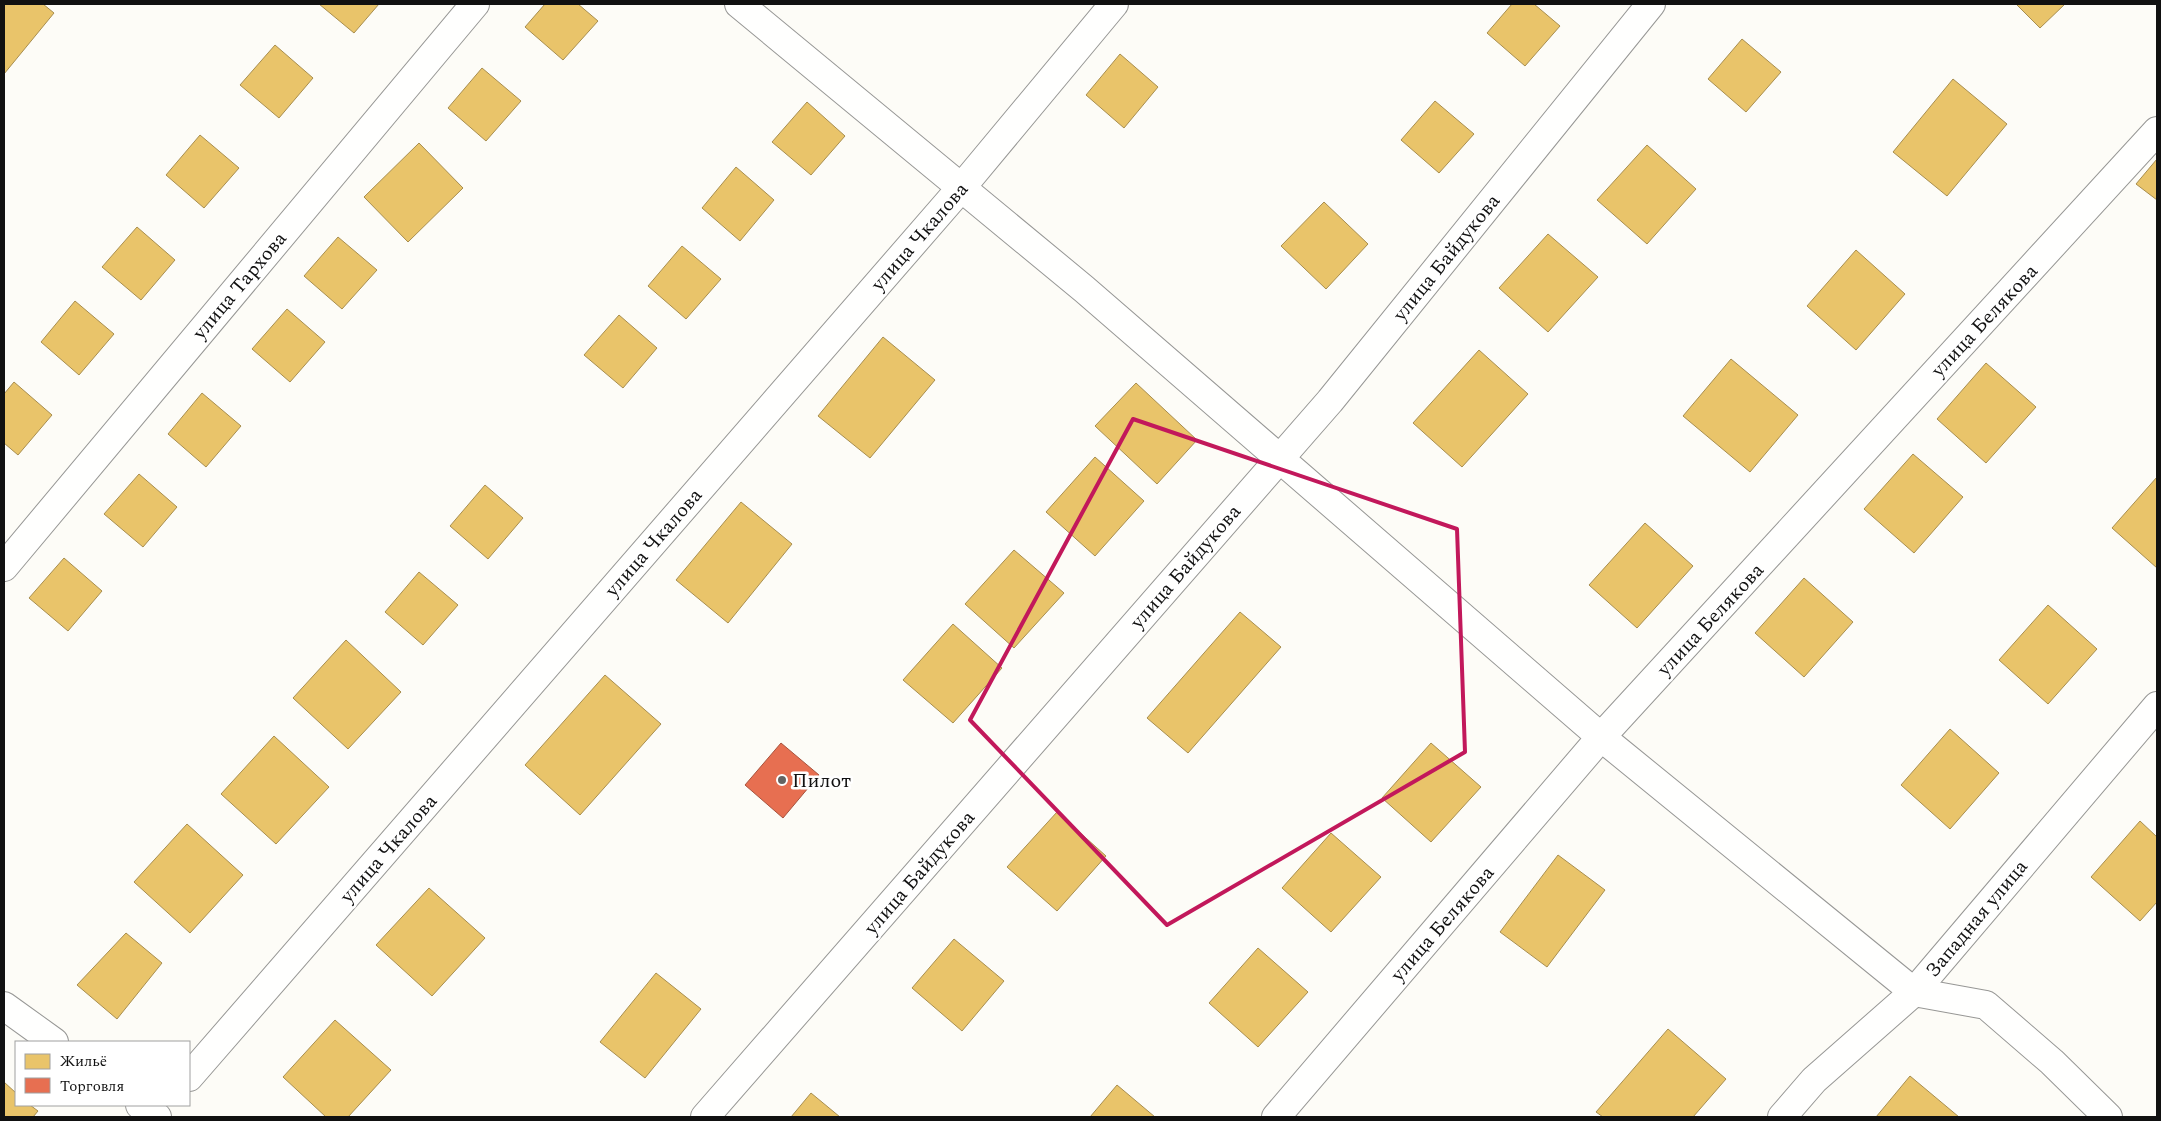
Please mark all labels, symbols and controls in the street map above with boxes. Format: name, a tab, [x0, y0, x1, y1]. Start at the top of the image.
street label: улица Чкалова	[863, 175, 976, 299]
street label: улица Байдукова	[1385, 187, 1508, 329]
street label: улица Тархова	[185, 225, 294, 347]
street label: улица Белякова	[1924, 257, 2045, 385]
street label: улица Чкалова	[597, 481, 710, 605]
street label: улица Байдукова	[1122, 498, 1249, 636]
street label: улица Белякова	[1650, 556, 1771, 684]
place label: Пилот	[792, 766, 851, 796]
marker: Пилот	[776, 774, 788, 786]
street label: улица Чкалова	[332, 787, 445, 911]
street label: улица Байдукова	[856, 804, 983, 942]
street label: Западная улица	[1918, 853, 2035, 984]
street label: улица Белякова	[1383, 859, 1502, 989]
legend	[15, 1041, 190, 1106]
text: Жильё	[60, 1050, 107, 1073]
text: Торговля	[60, 1075, 124, 1098]

